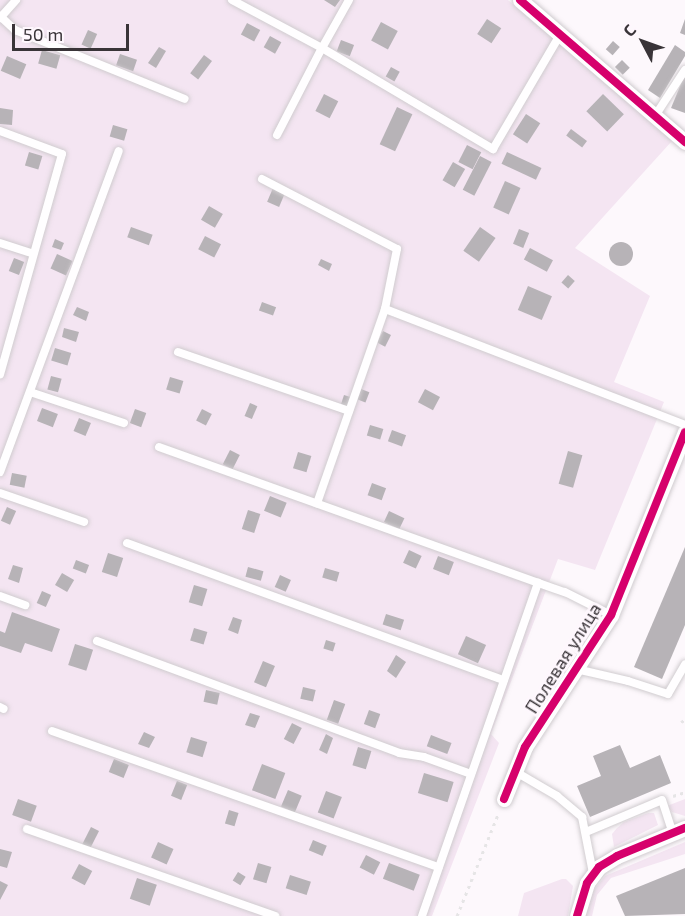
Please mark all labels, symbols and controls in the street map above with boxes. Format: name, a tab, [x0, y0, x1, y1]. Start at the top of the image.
scale bar	[15, 12, 132, 50]
north arrow	[613, 12, 673, 72]
text: С	[619, 20, 639, 40]
text: 50 m	[23, 23, 63, 45]
street label: Полевая улица	[520, 599, 606, 717]

